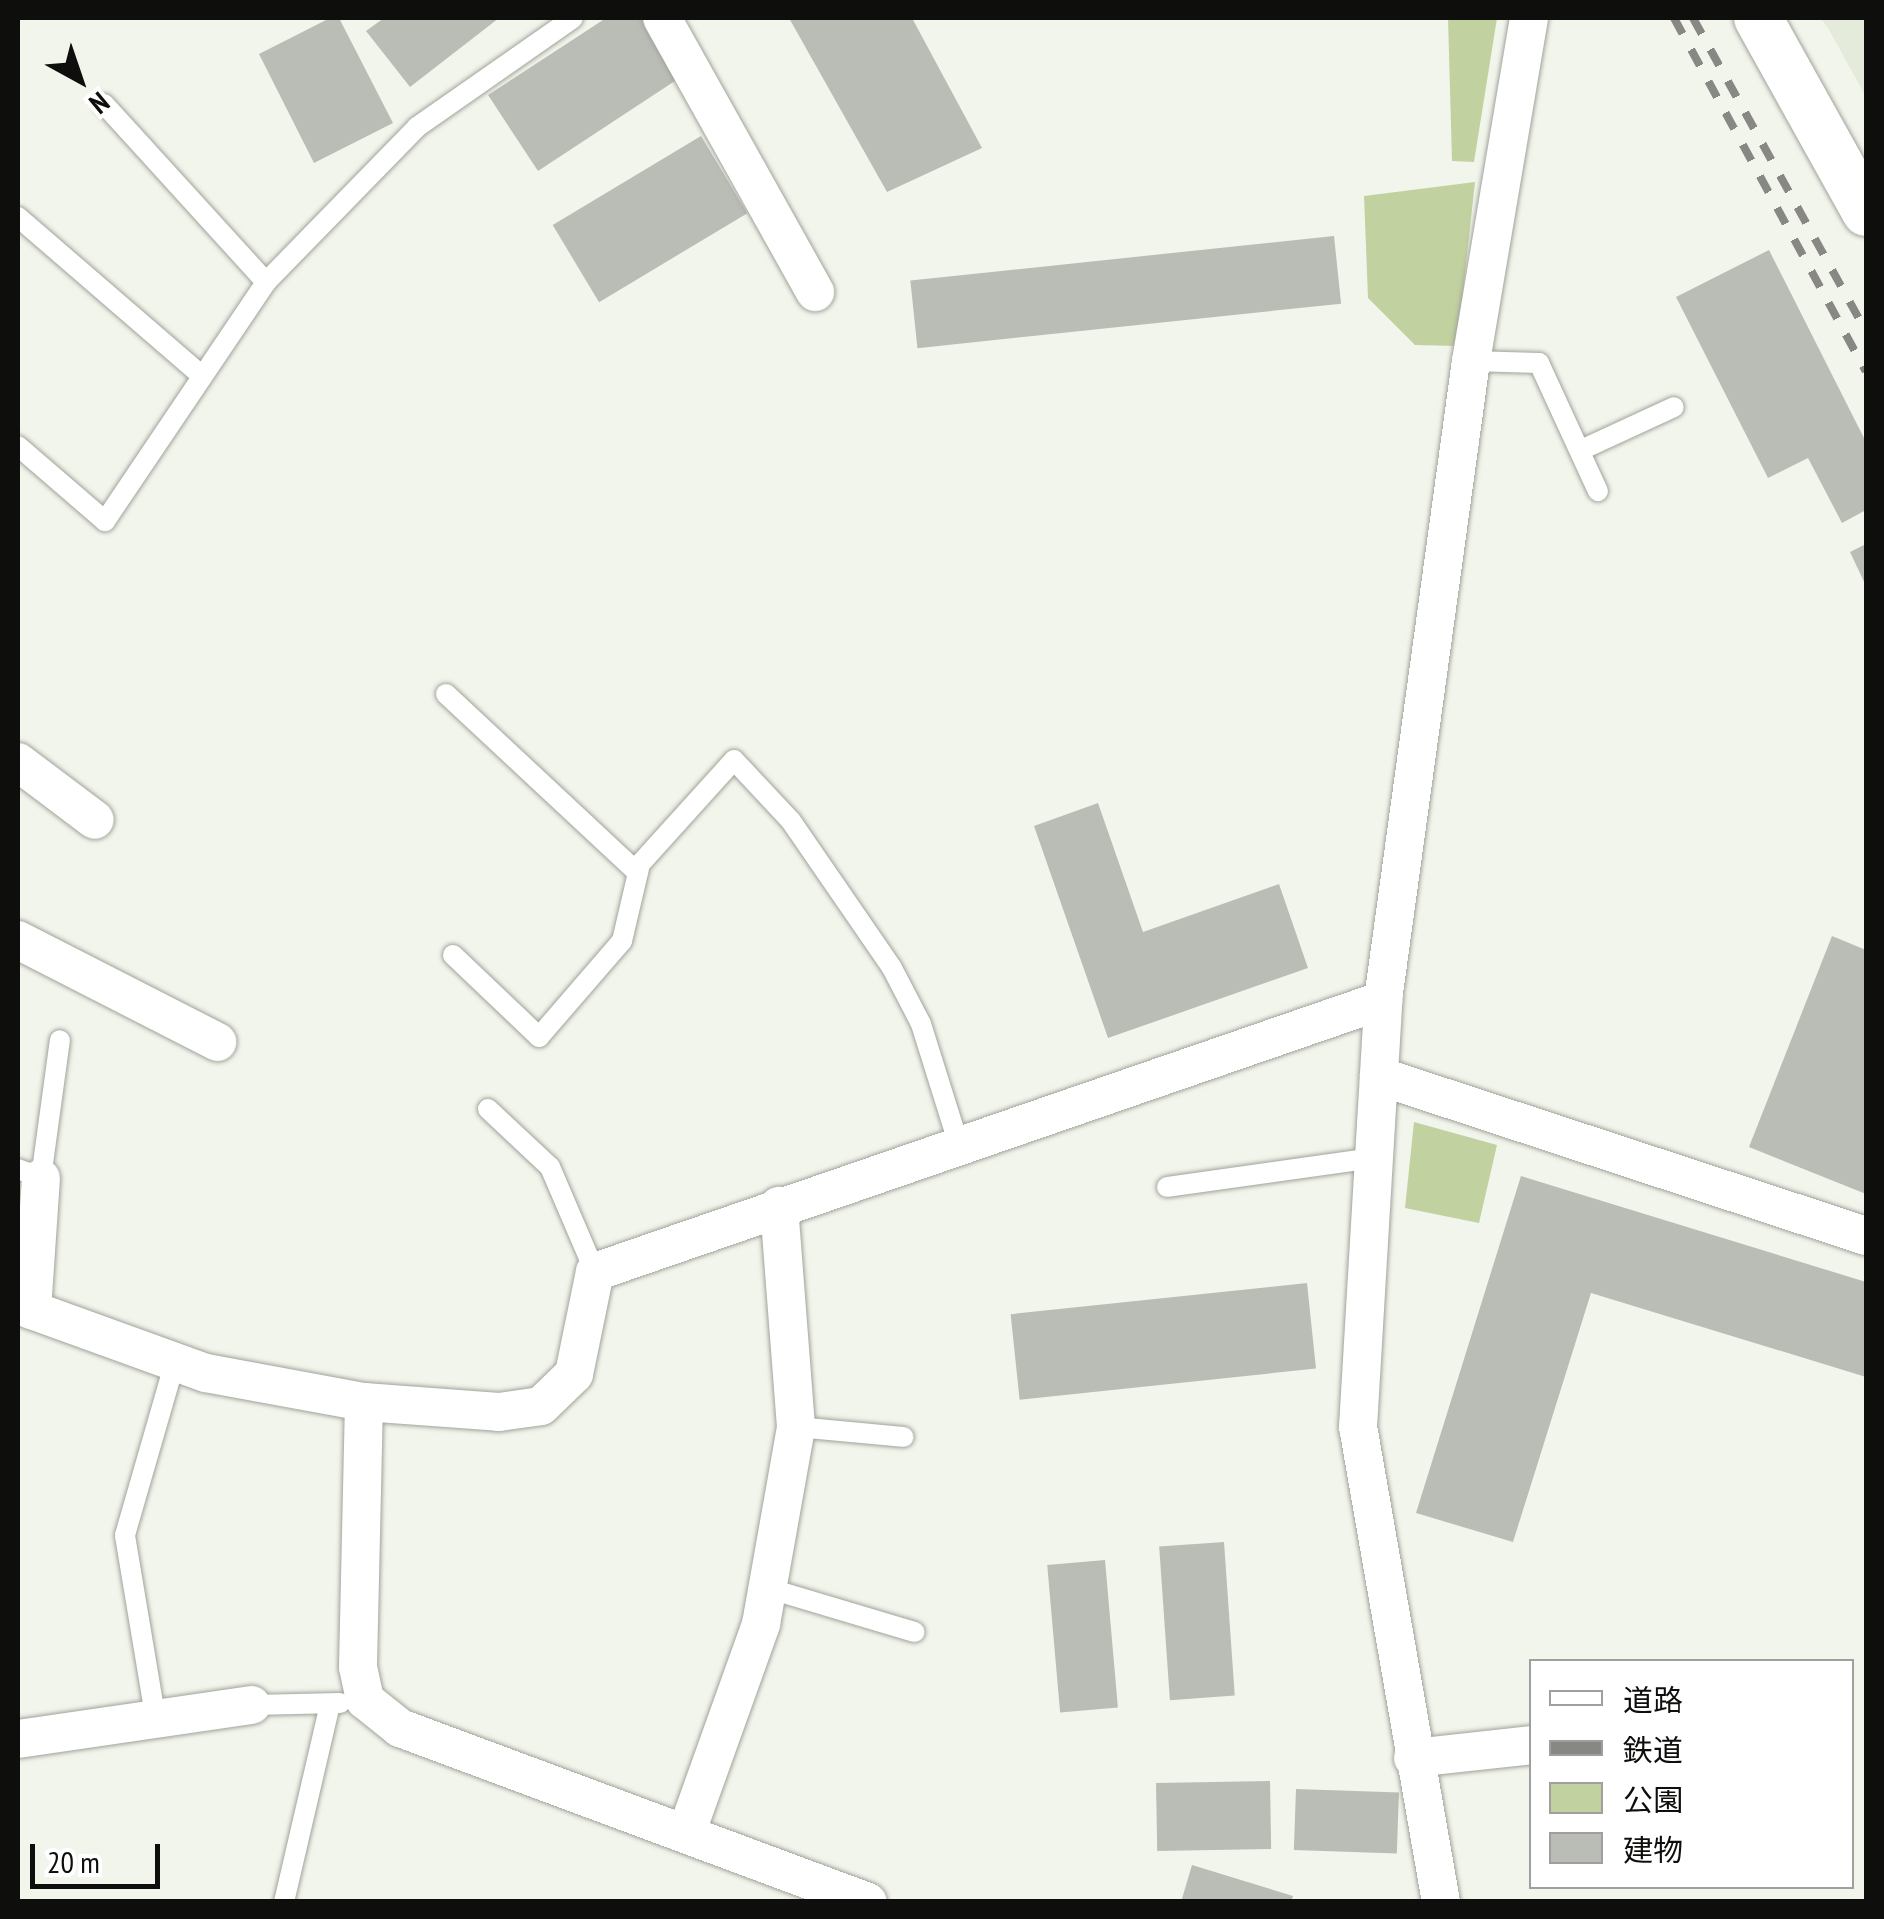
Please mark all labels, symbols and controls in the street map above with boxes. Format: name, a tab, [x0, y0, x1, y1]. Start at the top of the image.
north arrow	[30, 30, 130, 130]
text: N	[82, 84, 117, 122]
legend	[1529, 1659, 1854, 1889]
text: 道路	[1623, 1680, 1683, 1719]
text: 鉄道	[1623, 1730, 1683, 1769]
text: 公園	[1623, 1780, 1683, 1819]
scale bar	[35, 1824, 165, 1886]
text: 建物	[1623, 1830, 1683, 1869]
text: 20 m	[47, 1842, 100, 1881]

